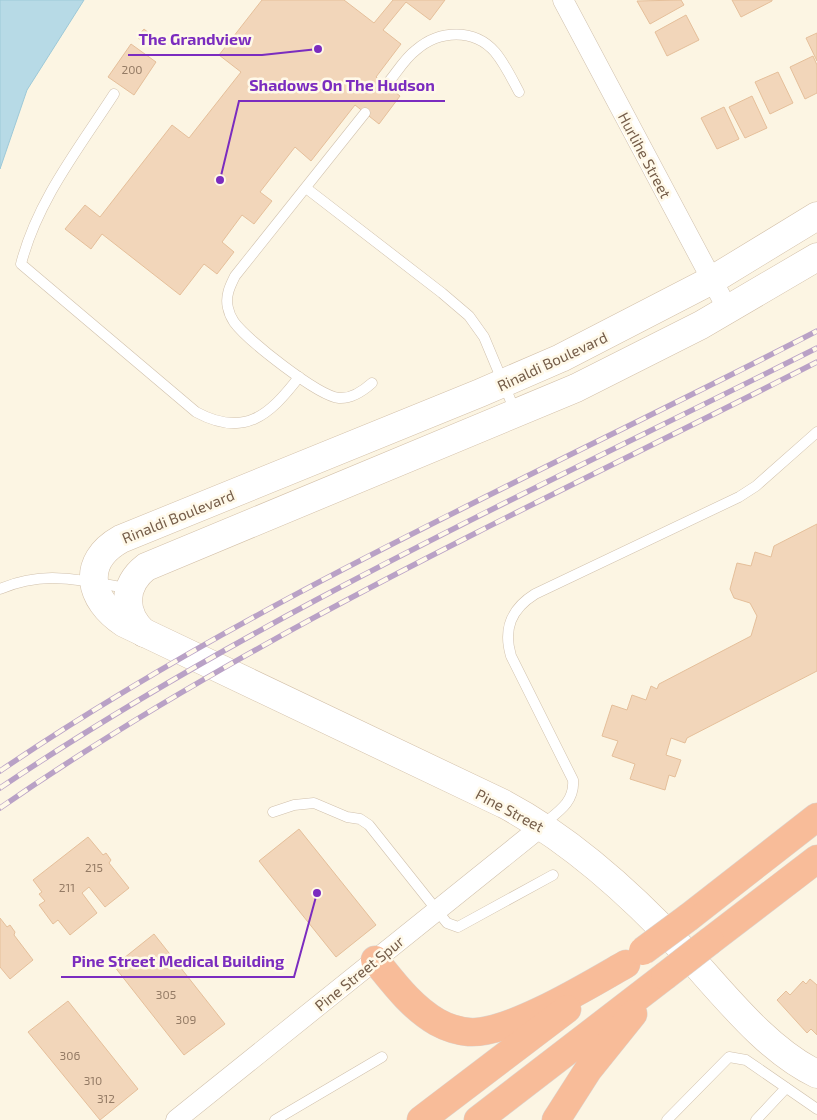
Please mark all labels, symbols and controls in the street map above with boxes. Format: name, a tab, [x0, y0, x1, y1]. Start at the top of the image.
callout: The Grandview	[128, 24, 262, 55]
text: The Grandview	[138, 29, 252, 48]
house number: 200	[121, 62, 143, 76]
callout: Shadows On The Hudson	[239, 70, 445, 101]
text: Shadows On The Hudson	[249, 75, 435, 94]
street label: Hurlihe Street	[615, 109, 675, 201]
street label: Rinaldi Boulevard	[494, 328, 610, 394]
street label: Rinaldi Boulevard	[119, 485, 237, 547]
street label: Pine Street	[473, 785, 547, 836]
house number: 215	[85, 860, 103, 874]
house number: 211	[59, 880, 75, 894]
street label: Pine Street Spur	[311, 932, 407, 1014]
callout: Pine Street Medical Building	[61, 946, 294, 977]
text: Pine Street Medical Building	[72, 951, 285, 970]
house number: 305	[156, 987, 176, 1001]
house number: 309	[176, 1012, 197, 1026]
house number: 306	[60, 1048, 81, 1062]
house number: 310	[84, 1073, 102, 1087]
house number: 312	[97, 1091, 115, 1105]

